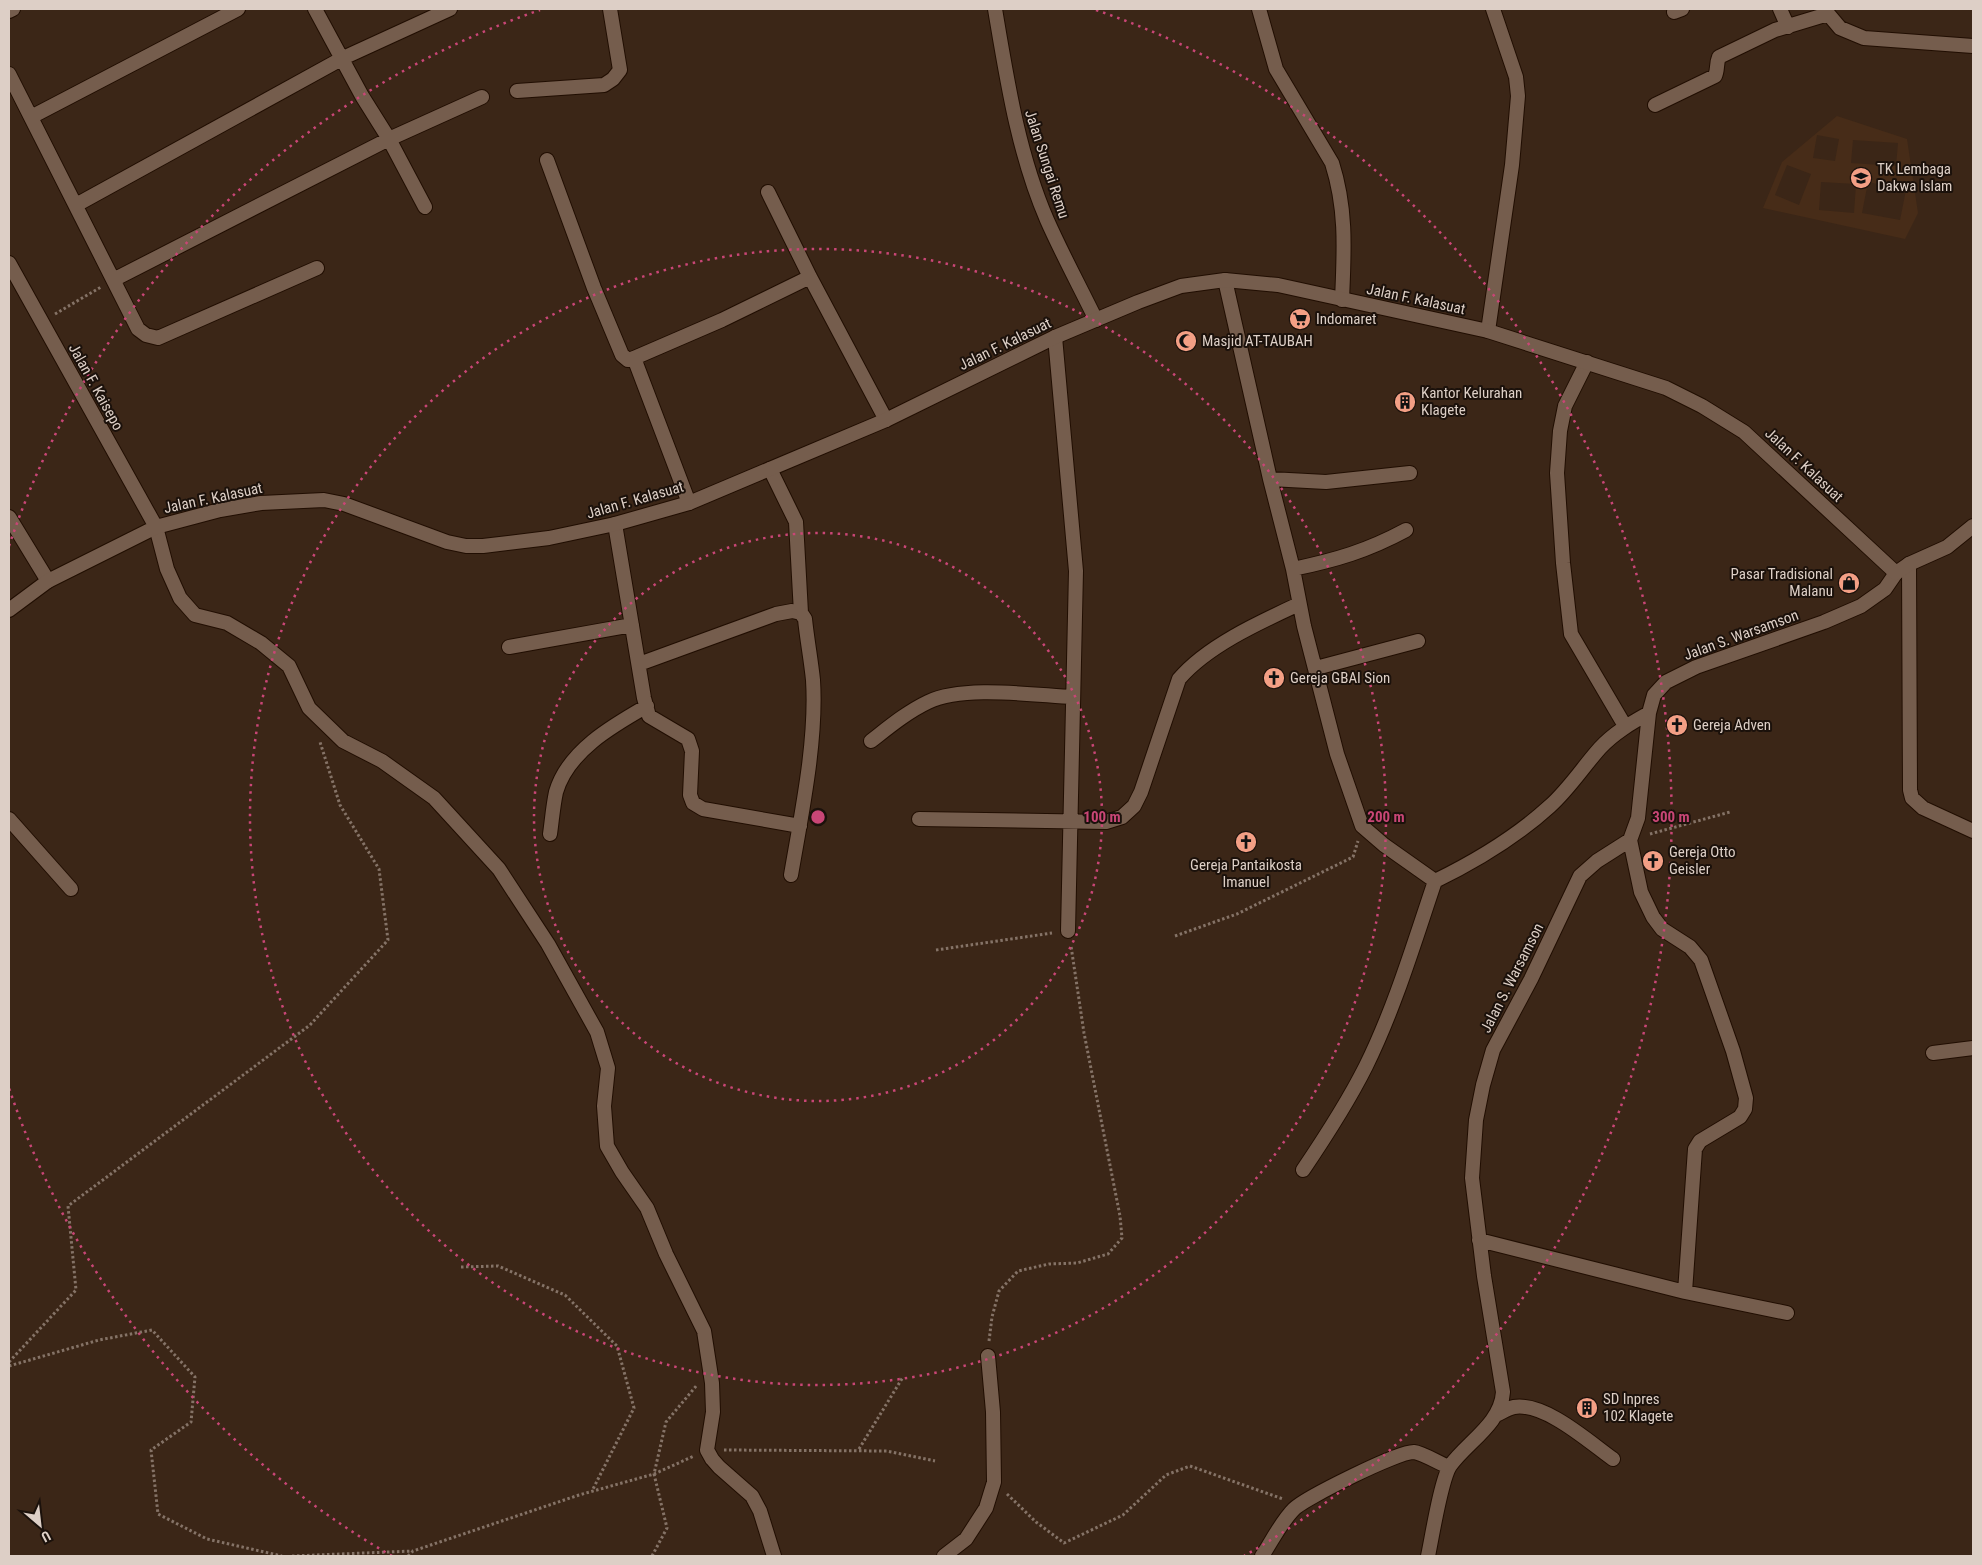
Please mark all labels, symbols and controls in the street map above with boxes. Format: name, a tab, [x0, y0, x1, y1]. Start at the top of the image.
street label: Jalan Sungai Remu	[1021, 107, 1073, 221]
place label: TK Lembaga Dakwa Islam	[1877, 160, 1952, 195]
school or university icon: TK Lembaga Dakwa Islam	[1849, 166, 1873, 190]
street label: Jalan F. Kalasuat	[1365, 280, 1467, 318]
supermarket icon: Indomaret	[1288, 307, 1312, 331]
place label: Indomaret	[1316, 310, 1376, 328]
street label: Jalan F. Kalasuat	[956, 314, 1054, 374]
mosque icon: Masjid AT-TAUBAH	[1174, 329, 1198, 353]
place label: Masjid AT-TAUBAH	[1202, 332, 1313, 350]
street label: Jalan F. Kaisepo	[65, 341, 127, 433]
place label: Kantor Kelurahan Klagete	[1421, 384, 1522, 419]
building icon: Kantor Kelurahan Klagete	[1393, 390, 1417, 414]
street label: Jalan F. Kalasuat	[1761, 424, 1847, 506]
street label: Jalan F. Kalasuat	[584, 478, 686, 522]
street label: Jalan F. Kalasuat	[162, 479, 264, 517]
place label: Pasar Tradisional Malanu	[1731, 565, 1833, 600]
shop icon: Pasar Tradisional Malanu	[1837, 571, 1861, 595]
street label: Jalan S. Warsamson	[1681, 606, 1801, 664]
church icon: Gereja GBAI Sion	[1262, 666, 1286, 690]
place label: Gereja GBAI Sion	[1290, 669, 1390, 687]
church icon: Gereja Adven	[1665, 713, 1689, 737]
place label: Gereja Adven	[1693, 716, 1771, 734]
centre of rings	[809, 808, 827, 826]
text: 100 m	[1083, 808, 1121, 826]
text: 200 m	[1367, 808, 1405, 826]
text: 300 m	[1652, 808, 1690, 826]
church icon: Gereja Pantaikosta Imanuel	[1234, 830, 1258, 854]
place label: Gereja Otto Geisler	[1669, 843, 1736, 878]
church icon: Gereja Otto Geisler	[1641, 849, 1665, 873]
place label: Gereja Pantaikosta Imanuel	[1190, 856, 1302, 891]
street label: Jalan S. Warsamson	[1477, 920, 1547, 1036]
place label: SD Inpres 102 Klagete	[1603, 1390, 1673, 1425]
building icon: SD Inpres 102 Klagete	[1575, 1396, 1599, 1420]
north arrow	[15, 1500, 65, 1550]
text: U	[39, 1528, 53, 1545]

